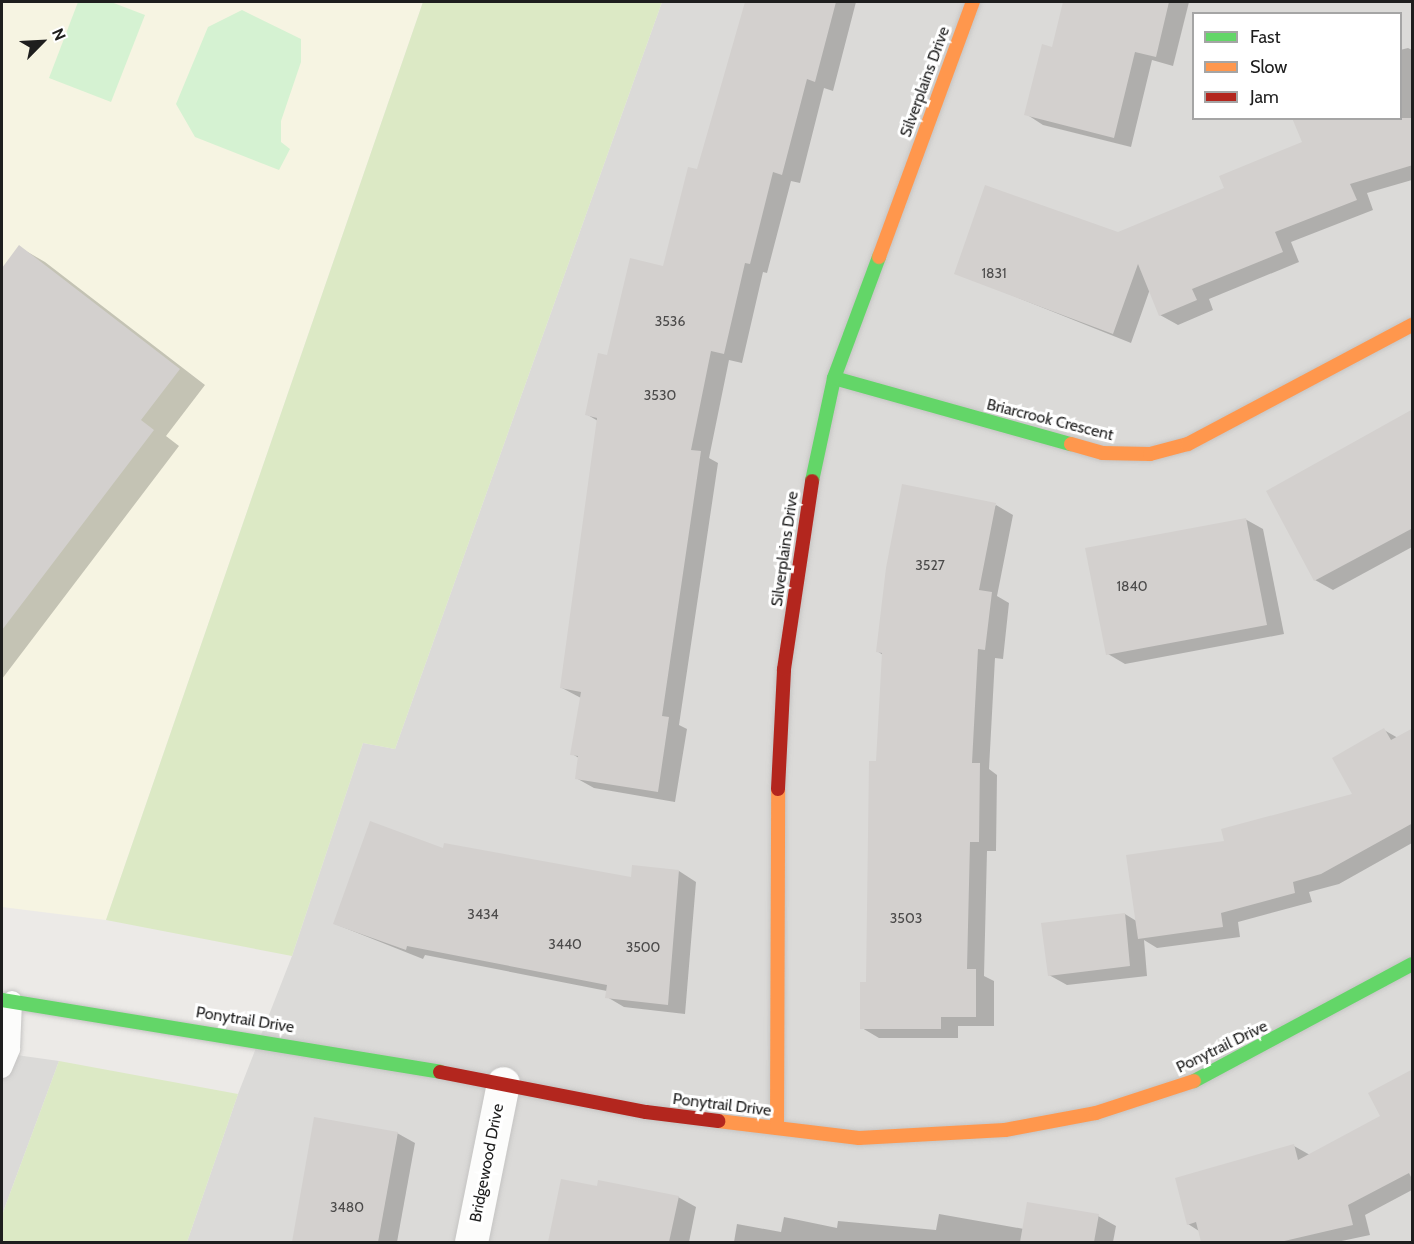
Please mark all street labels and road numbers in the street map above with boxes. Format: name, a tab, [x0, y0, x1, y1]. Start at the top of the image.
street label: Silverplains Drive	[896, 24, 954, 140]
street label: Briarcrook Crescent	[985, 395, 1115, 445]
street label: Silverplains Drive	[767, 490, 803, 608]
street label: Ponytrail Drive	[195, 1003, 295, 1037]
street label: Ponytrail Drive	[1173, 1017, 1271, 1077]
street label: Ponytrail Drive	[672, 1089, 772, 1121]
street label: Bridgewood Drive	[466, 1102, 508, 1224]

